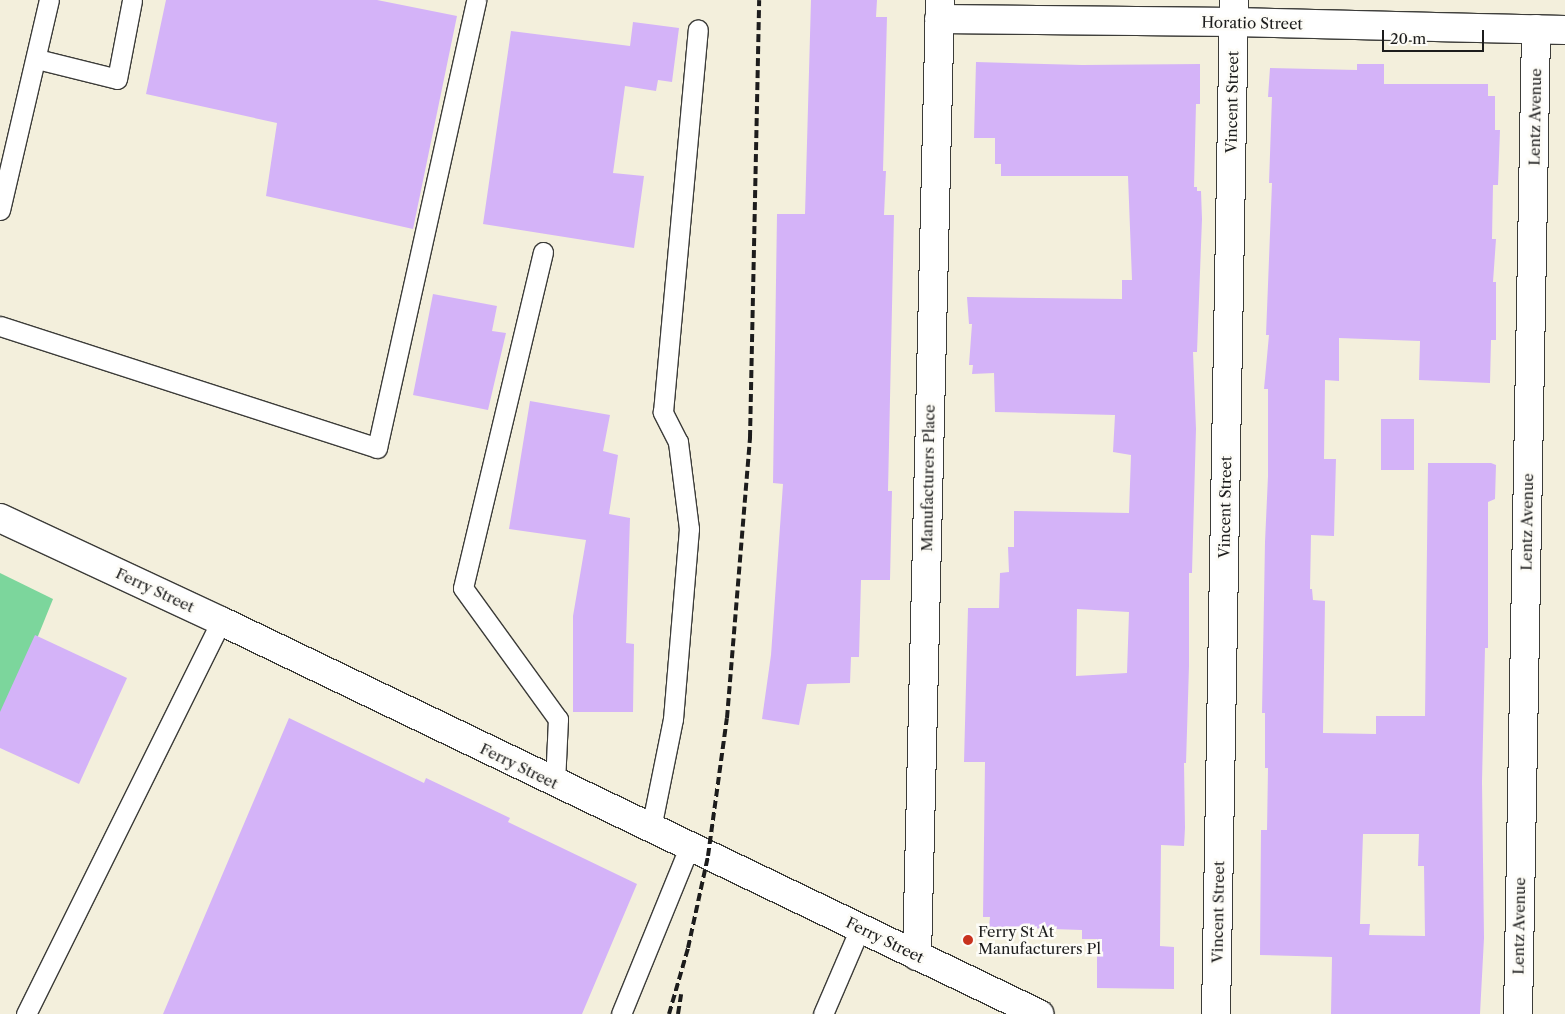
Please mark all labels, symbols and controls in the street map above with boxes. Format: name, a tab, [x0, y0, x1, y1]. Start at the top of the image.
street label: Horatio Street	[1201, 13, 1303, 33]
scale bar	[1385, 20, 1488, 52]
text: 20 m	[1390, 29, 1426, 48]
street label: Vincent Street	[1222, 51, 1242, 153]
street label: Lentz Avenue	[1525, 68, 1545, 166]
street label: Manufacturers Place	[918, 404, 938, 552]
street label: Vincent Street	[1215, 456, 1235, 558]
street label: Lentz Avenue	[1517, 473, 1537, 571]
street label: Ferry Street	[113, 564, 197, 616]
street label: Ferry Street	[477, 739, 561, 793]
street label: Vincent Street	[1208, 861, 1228, 963]
street label: Lentz Avenue	[1509, 877, 1529, 975]
street label: Ferry Street	[843, 913, 927, 967]
place label: Ferry St At Manufacturers Pl	[978, 922, 1101, 957]
marker: Ferry St At Manufacturers Pl	[962, 934, 974, 946]

